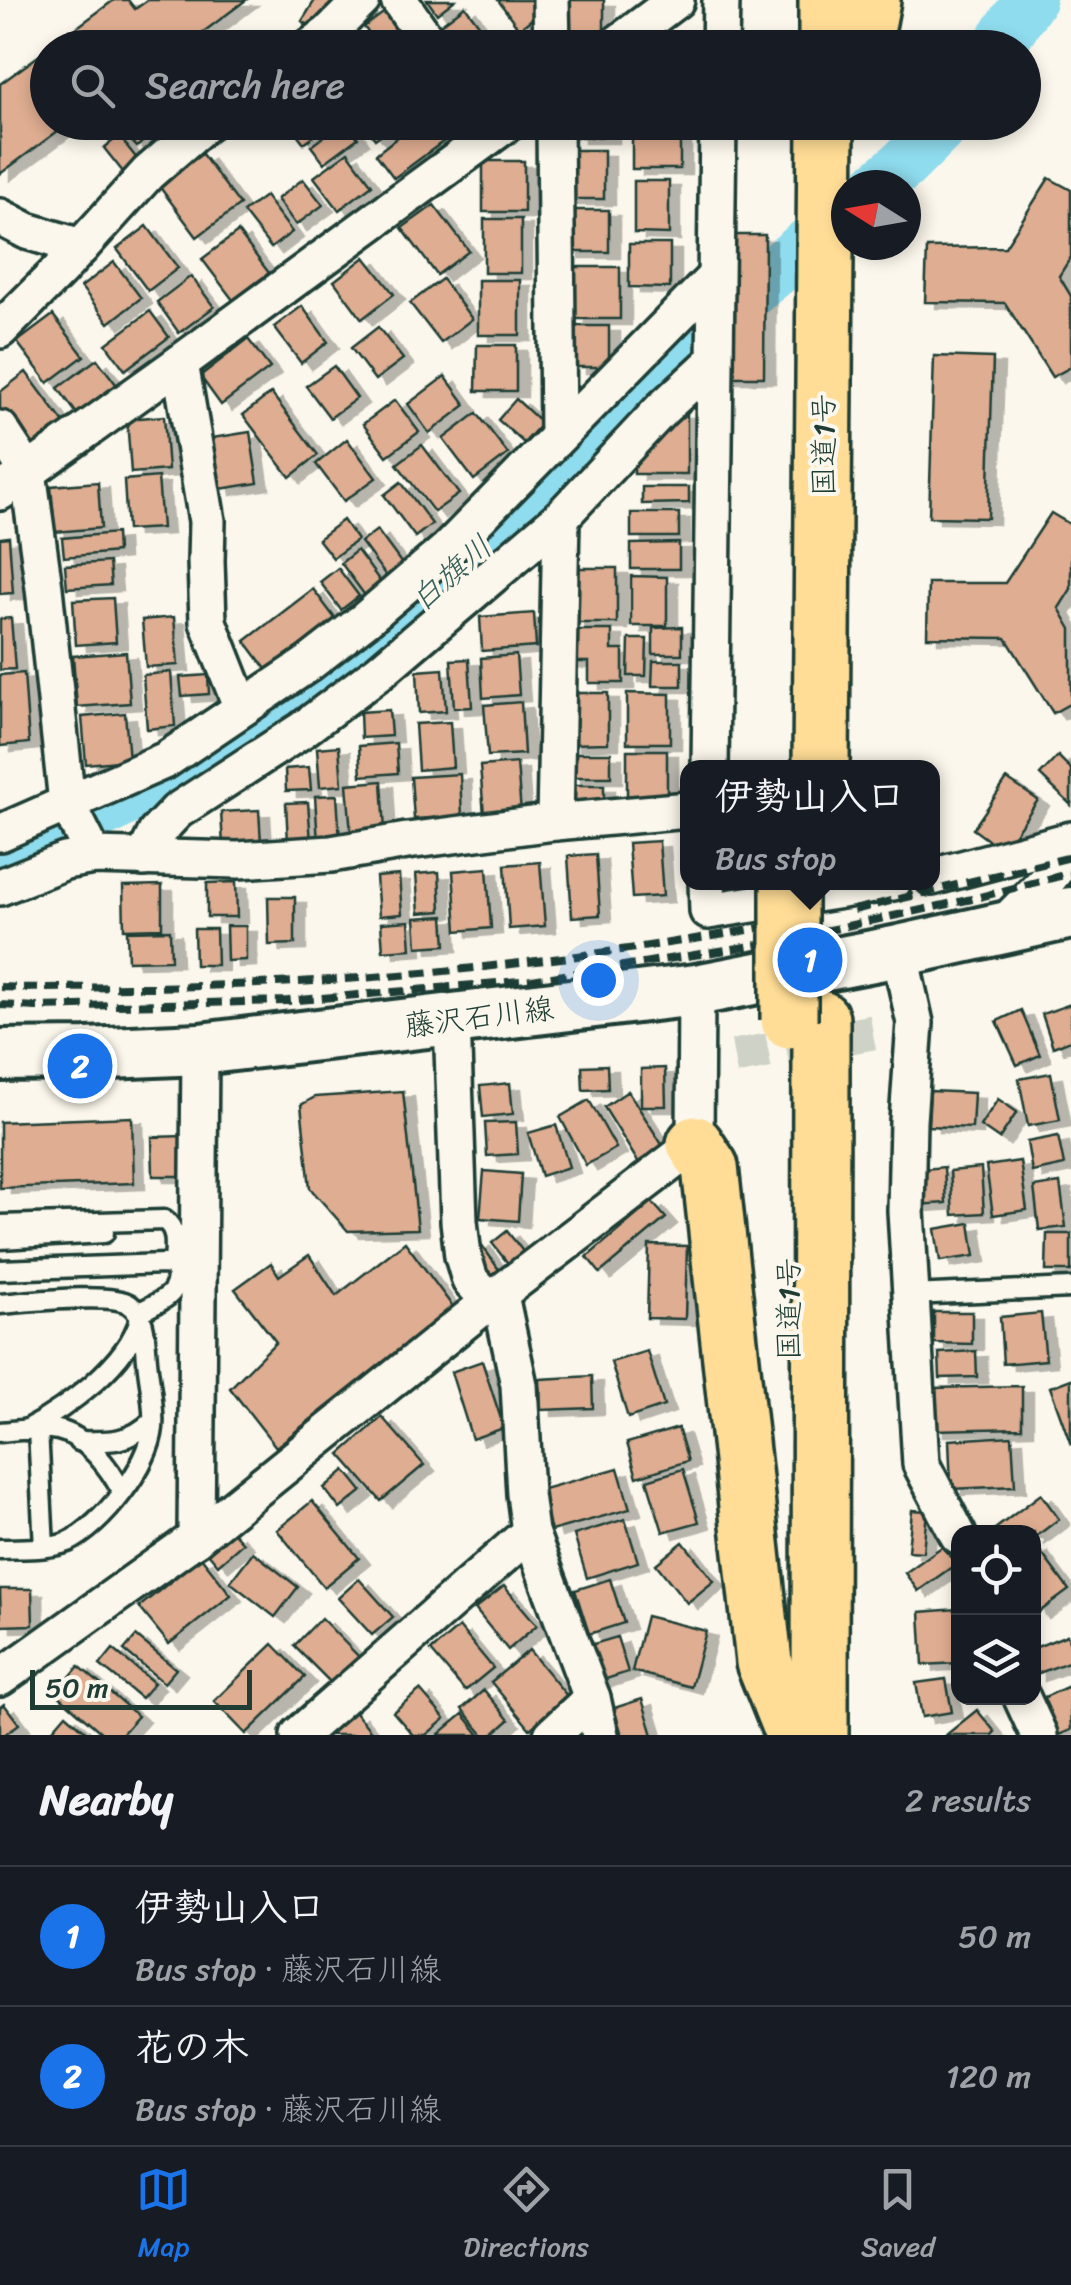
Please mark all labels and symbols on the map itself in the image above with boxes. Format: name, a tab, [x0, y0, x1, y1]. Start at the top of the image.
north arrow	[831, 170, 921, 260]
street label: 国道1号	[797, 394, 851, 496]
water label: 白旗川	[396, 520, 506, 626]
pin: 1	[778, 922, 842, 998]
your location	[573, 955, 624, 1006]
street label: 藤沢石川線	[401, 981, 557, 1053]
pin: 2	[48, 1028, 112, 1104]
street label: 国道1号	[762, 1258, 816, 1360]
scale bar	[30, 1665, 252, 1710]

